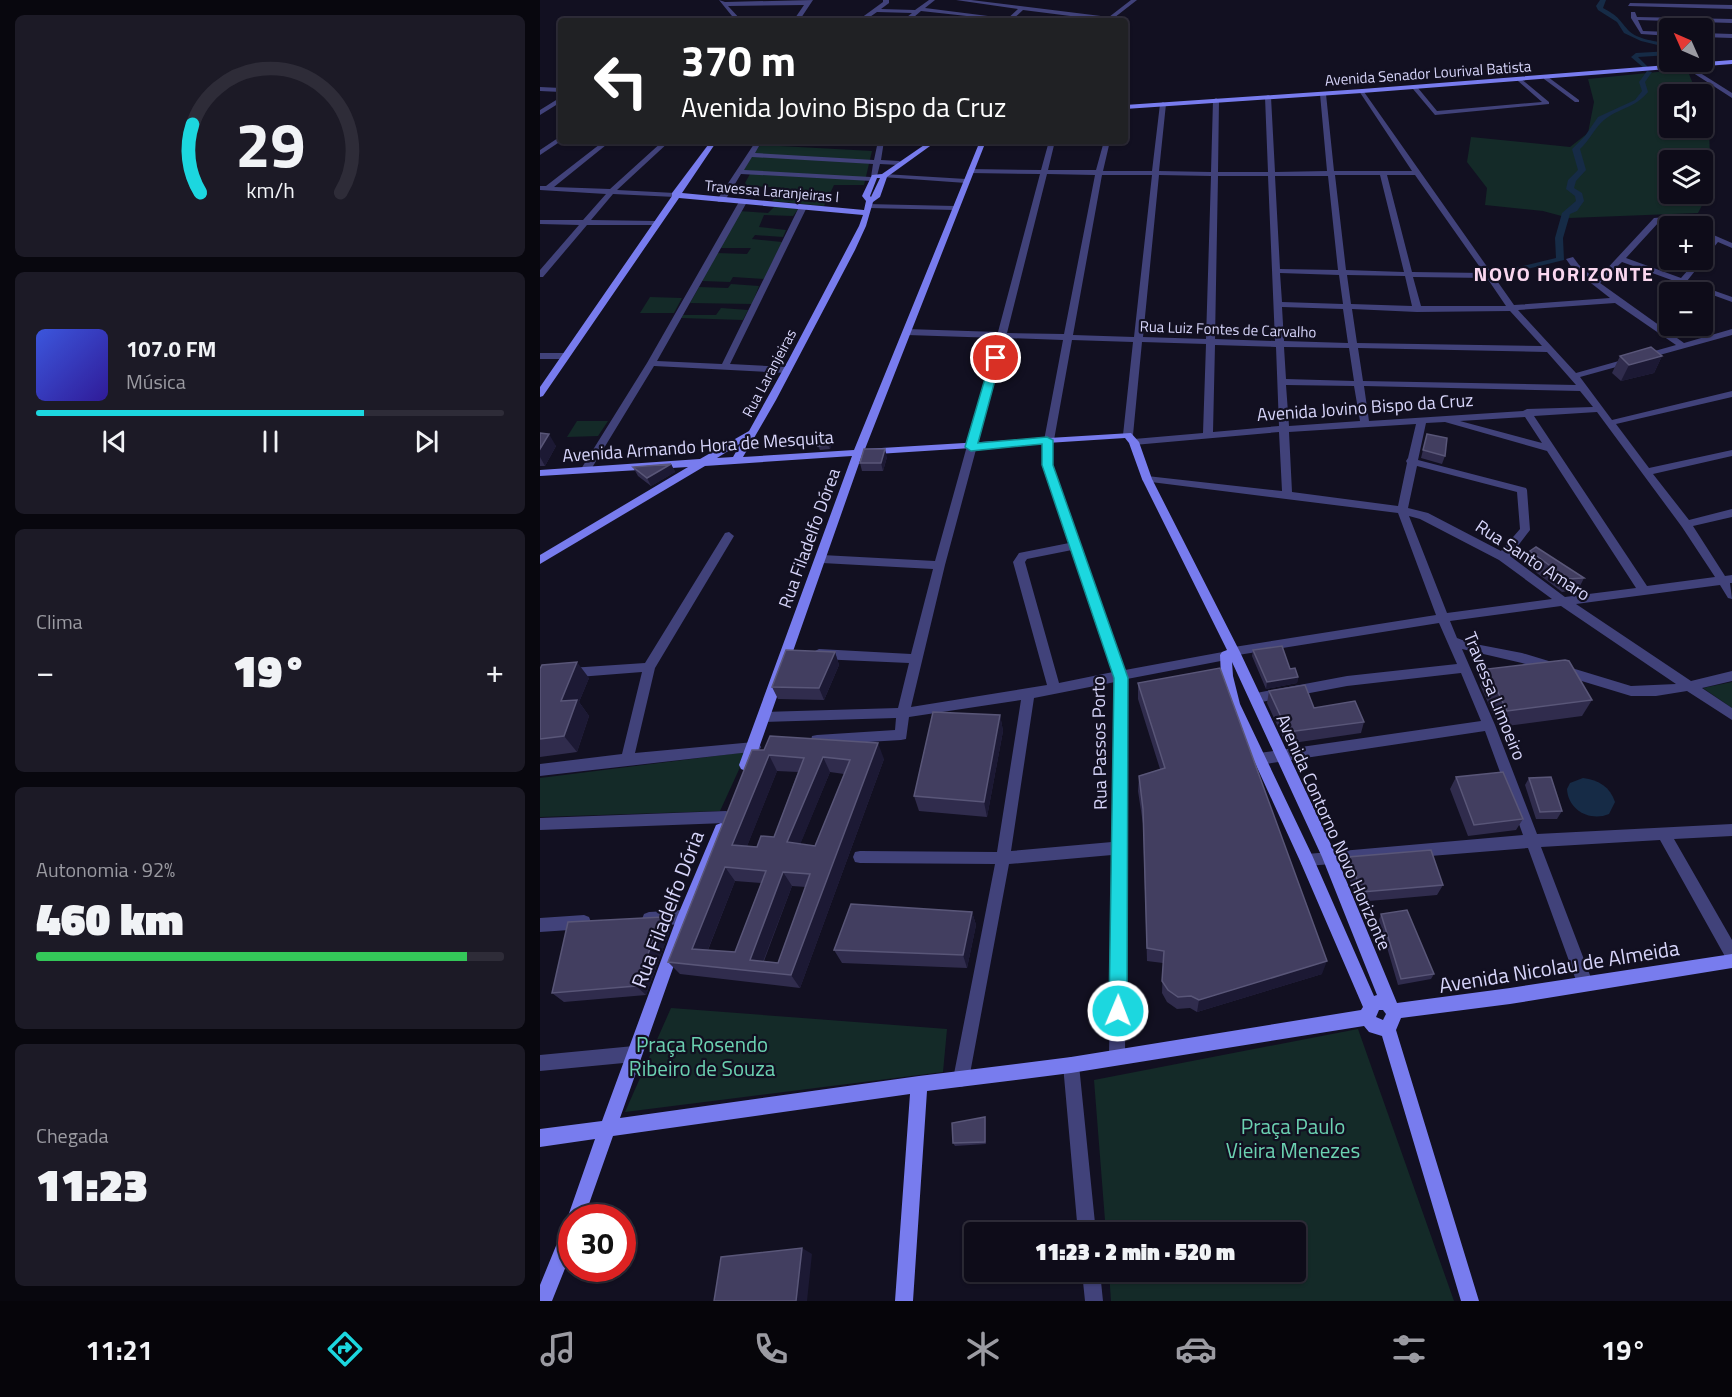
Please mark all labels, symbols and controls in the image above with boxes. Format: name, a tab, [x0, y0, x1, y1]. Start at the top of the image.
north arrow	[1659, 18, 1713, 72]
map controls	[1659, 18, 1713, 336]
text: 370 m	[681, 28, 796, 92]
icon: left	[582, 42, 660, 120]
street label: Avenida Senador Lourival Batista	[1324, 54, 1532, 92]
button: sound	[1659, 84, 1713, 138]
text: Avenida Jovino Bispo da Cruz	[681, 86, 1006, 127]
text: 29	[235, 96, 305, 191]
button: layers	[1659, 150, 1713, 204]
text: km/h	[246, 174, 294, 206]
street label: Travessa Laranjeiras I	[704, 174, 840, 208]
button: +	[1659, 216, 1713, 270]
district label: NOVO HORIZONTE	[1474, 258, 1654, 289]
button: −	[1659, 282, 1713, 336]
street label: Rua Luiz Fontes de Carvalho	[1139, 314, 1317, 344]
street label: Rua Laranjeiras	[736, 325, 802, 421]
text: 107.0 FM	[126, 332, 216, 366]
pin	[970, 332, 1021, 383]
icon: arrive	[979, 341, 1012, 374]
text: Música	[126, 366, 186, 397]
street label: Avenida Jovino Bispo da Cruz	[1256, 386, 1474, 428]
street label: Avenida Armando Hora de Mesquita	[561, 423, 835, 469]
icon: previous	[98, 425, 131, 458]
icon: pause	[254, 425, 287, 458]
icon: next	[410, 425, 443, 458]
street label: Rua Filadelfo Dórea	[771, 464, 847, 612]
street label: Rua Santo Amaro	[1470, 513, 1596, 607]
text: Clima	[36, 606, 83, 637]
street label: Travessa Limoeiro	[1457, 628, 1533, 764]
text: 19°	[233, 636, 307, 704]
text: −	[36, 646, 54, 696]
text: +	[486, 646, 504, 696]
street label: Rua Passos Porto	[1084, 676, 1114, 810]
street label: Avenida Contorno Novo Horizonte	[1270, 710, 1398, 954]
street label: Rua Filadelfo Dória	[622, 825, 712, 992]
text: Autonomia · 92%	[36, 854, 175, 885]
text: 460 km	[36, 884, 184, 952]
street label: Avenida Nicolau de Almeida	[1437, 931, 1682, 1001]
position arrow	[1086, 979, 1150, 1043]
park label: Praça Rosendo Ribeiro de Souza	[629, 1028, 776, 1084]
park label: Praça Paulo Vieira Menezes	[1226, 1110, 1360, 1166]
text: Chegada	[36, 1120, 109, 1151]
text: 11:23	[36, 1150, 148, 1218]
speed limit sign: 30	[558, 1204, 636, 1282]
text: 11:23 · 2 min · 520 m	[1035, 1235, 1235, 1269]
icon: directions	[324, 1328, 366, 1370]
icon: music	[537, 1328, 579, 1370]
icon: phone	[750, 1328, 792, 1370]
icon: climate	[962, 1328, 1004, 1370]
icon: car	[1175, 1328, 1217, 1370]
icon: filters	[1388, 1328, 1430, 1370]
text: 11:21	[85, 1329, 153, 1370]
text: 19°	[1601, 1329, 1646, 1370]

